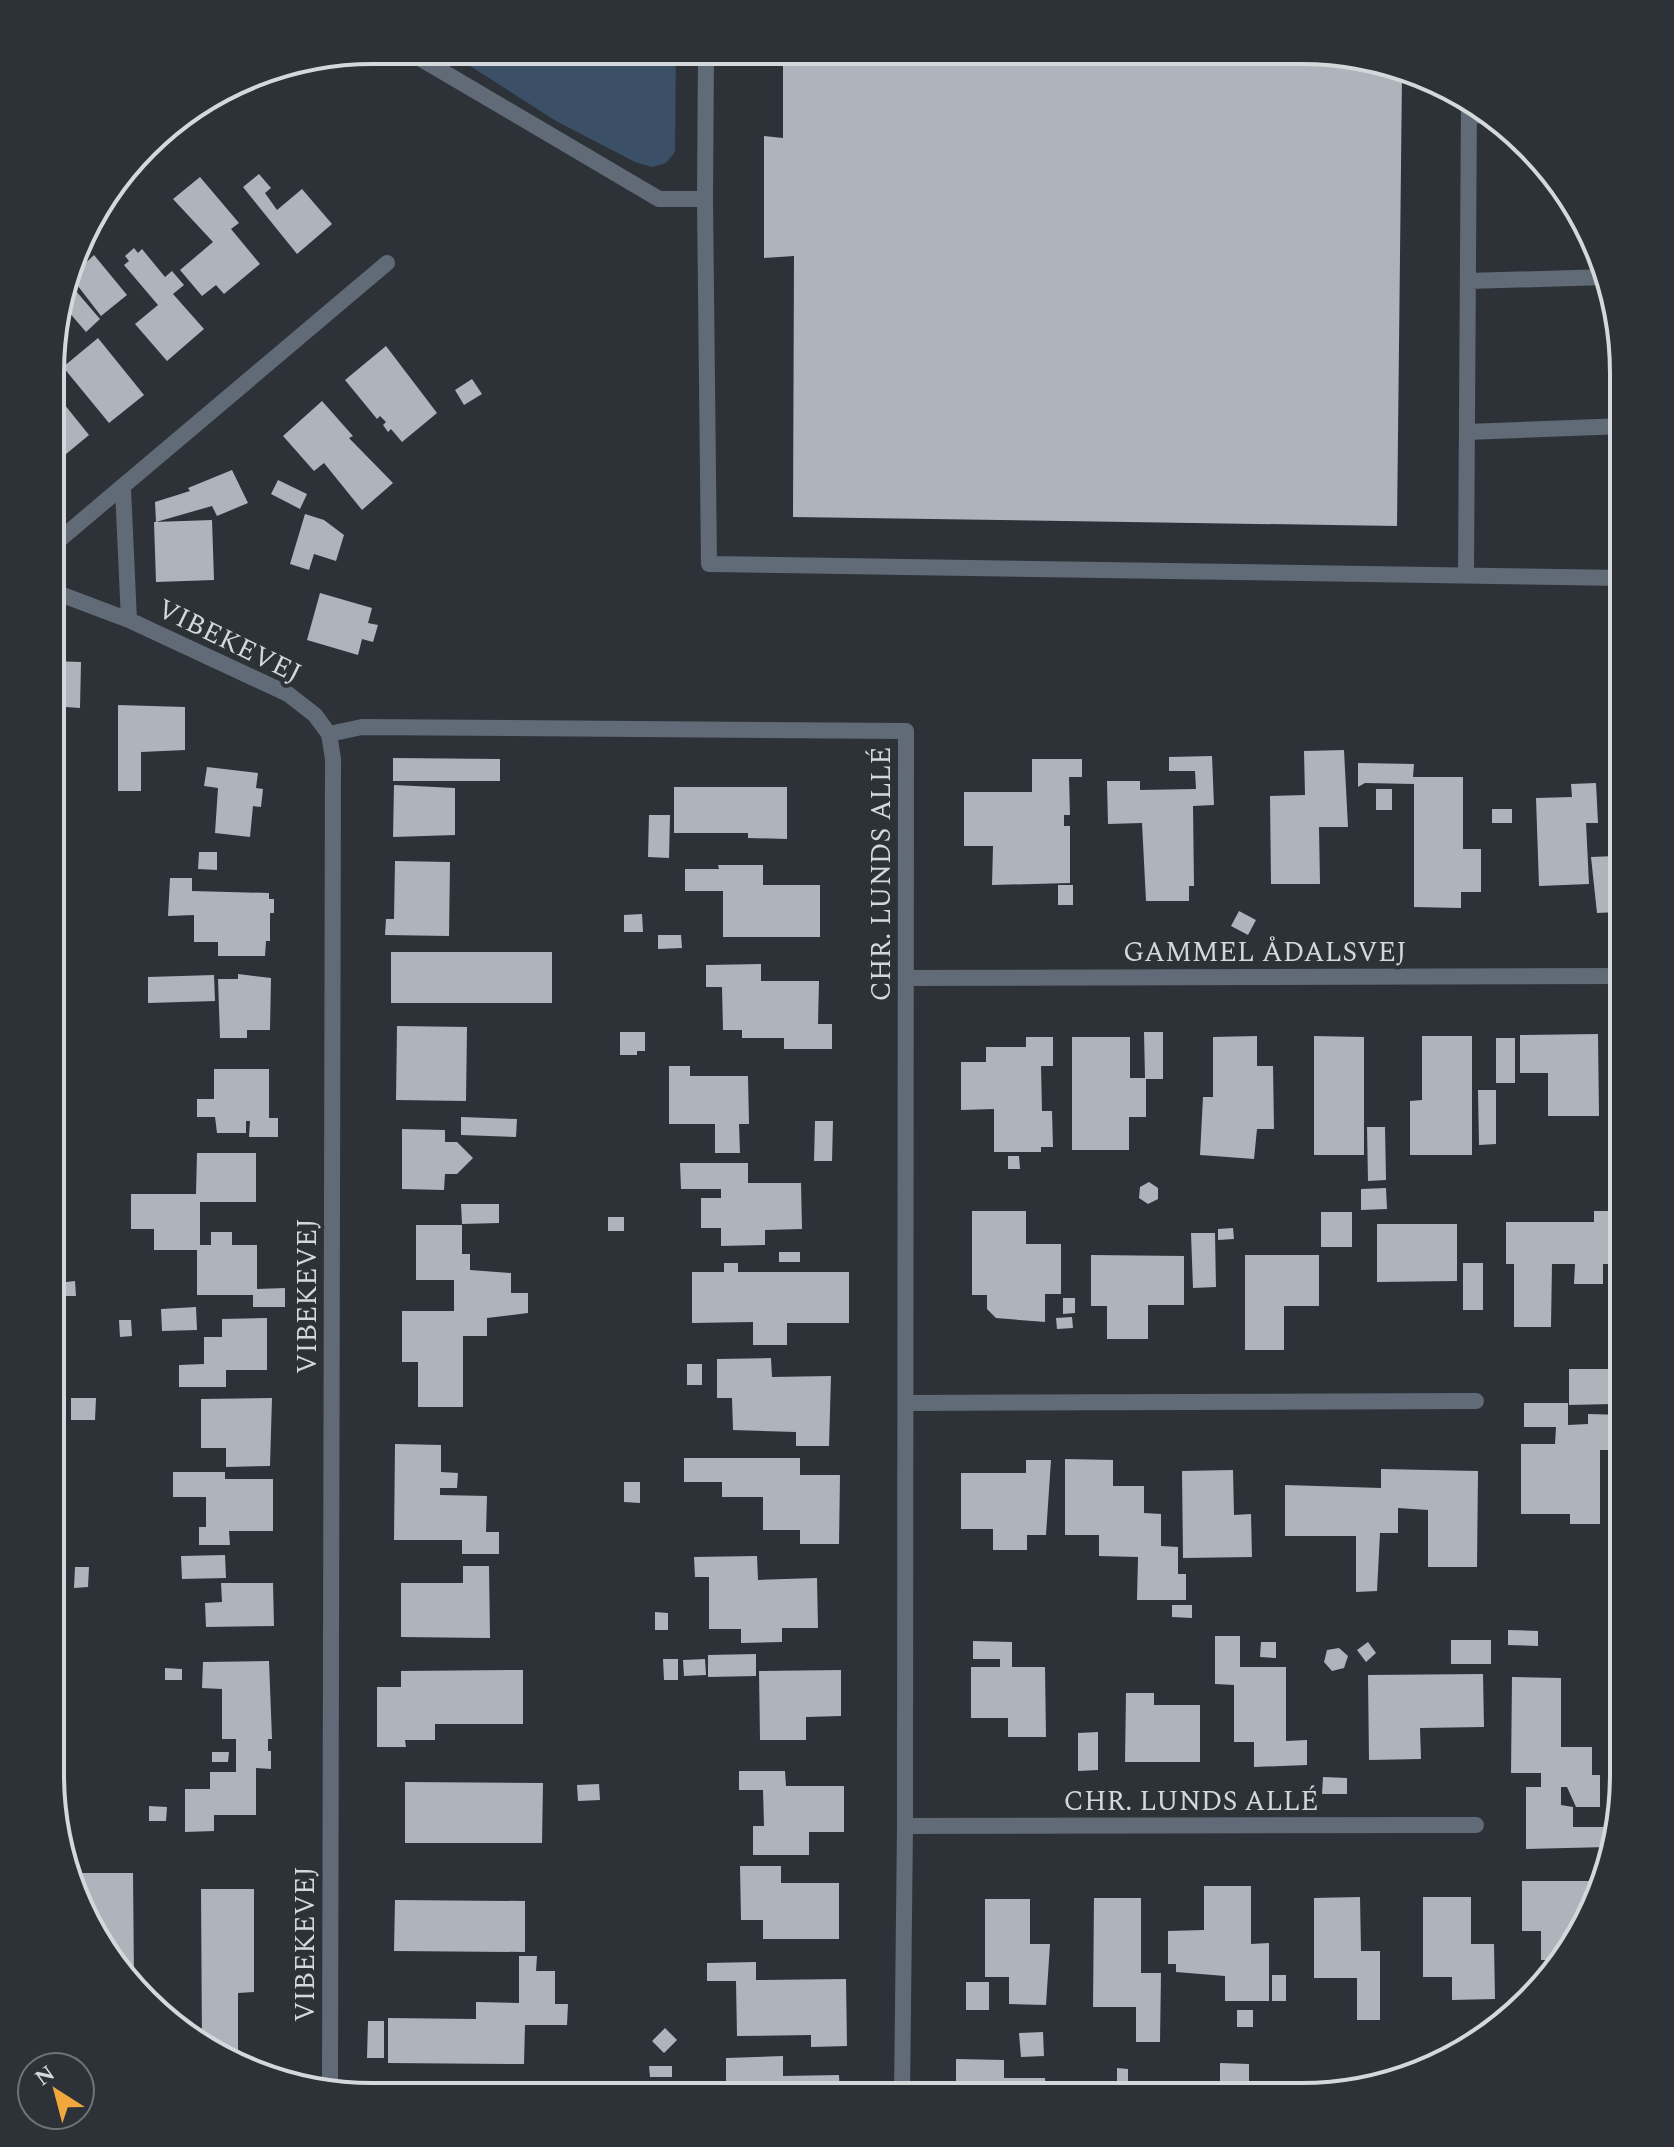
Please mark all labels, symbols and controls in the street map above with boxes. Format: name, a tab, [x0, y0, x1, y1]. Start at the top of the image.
street label: VIBEKEVEJ	[150, 588, 309, 695]
street label: CHR. LUNDS ALLÉ	[860, 747, 903, 1001]
street label: GAMMEL ÅDALSVEJ	[1123, 931, 1407, 974]
street label: VIBEKEVEJ	[286, 1218, 329, 1374]
street label: CHR. LUNDS ALLÉ	[1064, 1780, 1318, 1823]
street label: VIBEKEVEJ	[284, 1866, 327, 2022]
north arrow	[16, 2051, 96, 2131]
text: N	[28, 2057, 62, 2095]

